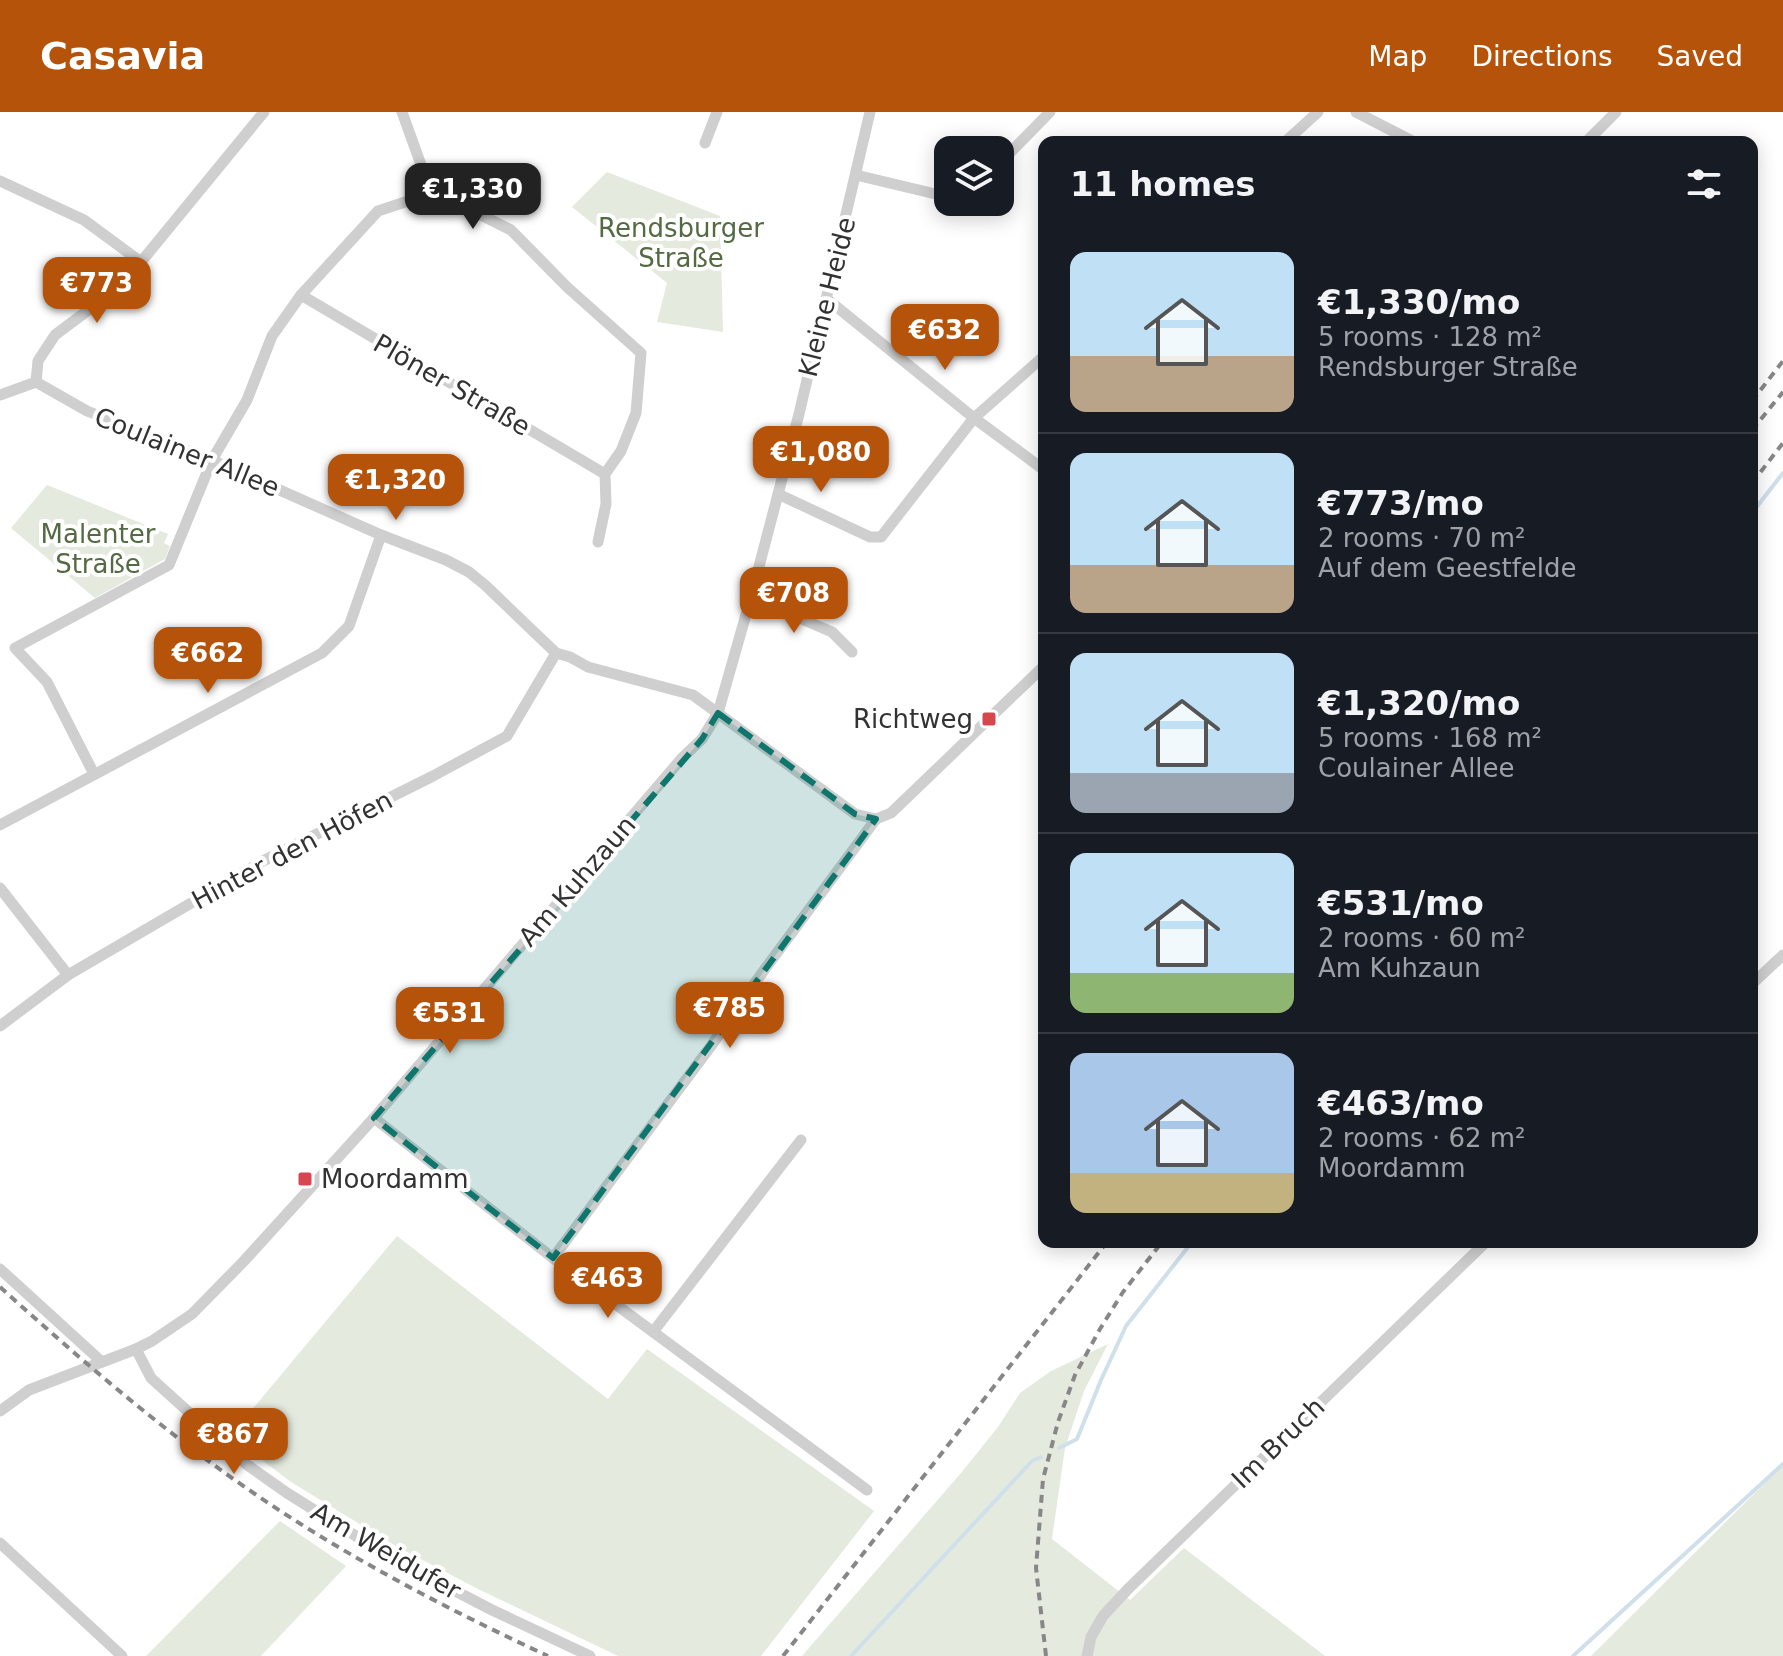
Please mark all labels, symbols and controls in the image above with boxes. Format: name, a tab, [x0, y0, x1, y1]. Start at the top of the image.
text: Casavia	[40, 34, 205, 78]
text: Map	[1368, 40, 1427, 73]
text: Directions	[1471, 40, 1612, 73]
text: Saved	[1656, 40, 1743, 73]
map controls	[934, 136, 1014, 216]
button: layers	[934, 136, 1014, 216]
icon: filters	[1682, 162, 1726, 206]
pin: €1,330	[408, 163, 538, 231]
text: 11 homes	[1070, 164, 1255, 204]
text: €1,330	[423, 174, 523, 204]
park label: Rendsburger Straße	[598, 213, 764, 273]
street label: Kleine Heide	[793, 214, 861, 380]
pin: €773	[50, 257, 144, 325]
text: €773	[61, 268, 133, 298]
text: €1,330/mo	[1318, 282, 1520, 322]
icon: home	[1134, 284, 1230, 380]
pin: €632	[898, 304, 992, 372]
text: €632	[909, 315, 981, 345]
text: 5 rooms · 128 m²	[1318, 322, 1542, 352]
street label: Plöner Straße	[368, 328, 536, 442]
text: Rendsburger Straße	[1318, 352, 1578, 382]
street label: Coulainer Allee	[90, 401, 284, 503]
pin: €1,080	[756, 426, 886, 494]
text: €1,080	[771, 437, 871, 467]
pin: €1,320	[331, 454, 461, 522]
text: €1,320	[346, 465, 446, 495]
text: €773/mo	[1318, 483, 1484, 523]
icon: home	[1134, 485, 1230, 581]
park label: Malenter Straße	[41, 519, 156, 579]
text: 2 rooms · 70 m²	[1318, 523, 1526, 553]
text: Auf dem Geestfelde	[1318, 553, 1577, 583]
pin: €708	[747, 567, 841, 635]
text: €708	[758, 578, 830, 608]
pin: €662	[161, 627, 255, 695]
text: €662	[172, 638, 244, 668]
text: €1,320/mo	[1318, 683, 1520, 723]
icon: home	[1134, 685, 1230, 781]
place label: Richtweg	[853, 704, 973, 734]
marker: Richtweg	[980, 710, 998, 728]
text: 5 rooms · 168 m²	[1318, 723, 1542, 753]
text: Coulainer Allee	[1318, 753, 1515, 783]
street label: Hinter den Höfen	[187, 784, 397, 916]
street label: Am Kuhzaun	[512, 810, 642, 952]
text: €531/mo	[1318, 883, 1484, 923]
icon: home	[1134, 885, 1230, 981]
text: 2 rooms · 60 m²	[1318, 923, 1526, 953]
text: Am Kuhzaun	[1318, 953, 1481, 983]
pin: €785	[683, 982, 777, 1050]
pin: €531	[403, 987, 497, 1055]
text: €785	[694, 993, 766, 1023]
text: €531	[414, 998, 486, 1028]
text: €463/mo	[1318, 1083, 1484, 1123]
icon: home	[1134, 1085, 1230, 1181]
text: 2 rooms · 62 m²	[1318, 1123, 1526, 1153]
text: Moordamm	[1318, 1153, 1466, 1183]
place label: Moordamm	[321, 1164, 469, 1194]
marker: Moordamm	[296, 1170, 314, 1188]
pin: €463	[561, 1252, 655, 1320]
text: €463	[572, 1263, 644, 1293]
street label: Im Bruch	[1225, 1392, 1331, 1494]
pin: €867	[187, 1408, 281, 1476]
text: €867	[198, 1419, 270, 1449]
street label: Am Weidufer	[306, 1496, 466, 1606]

